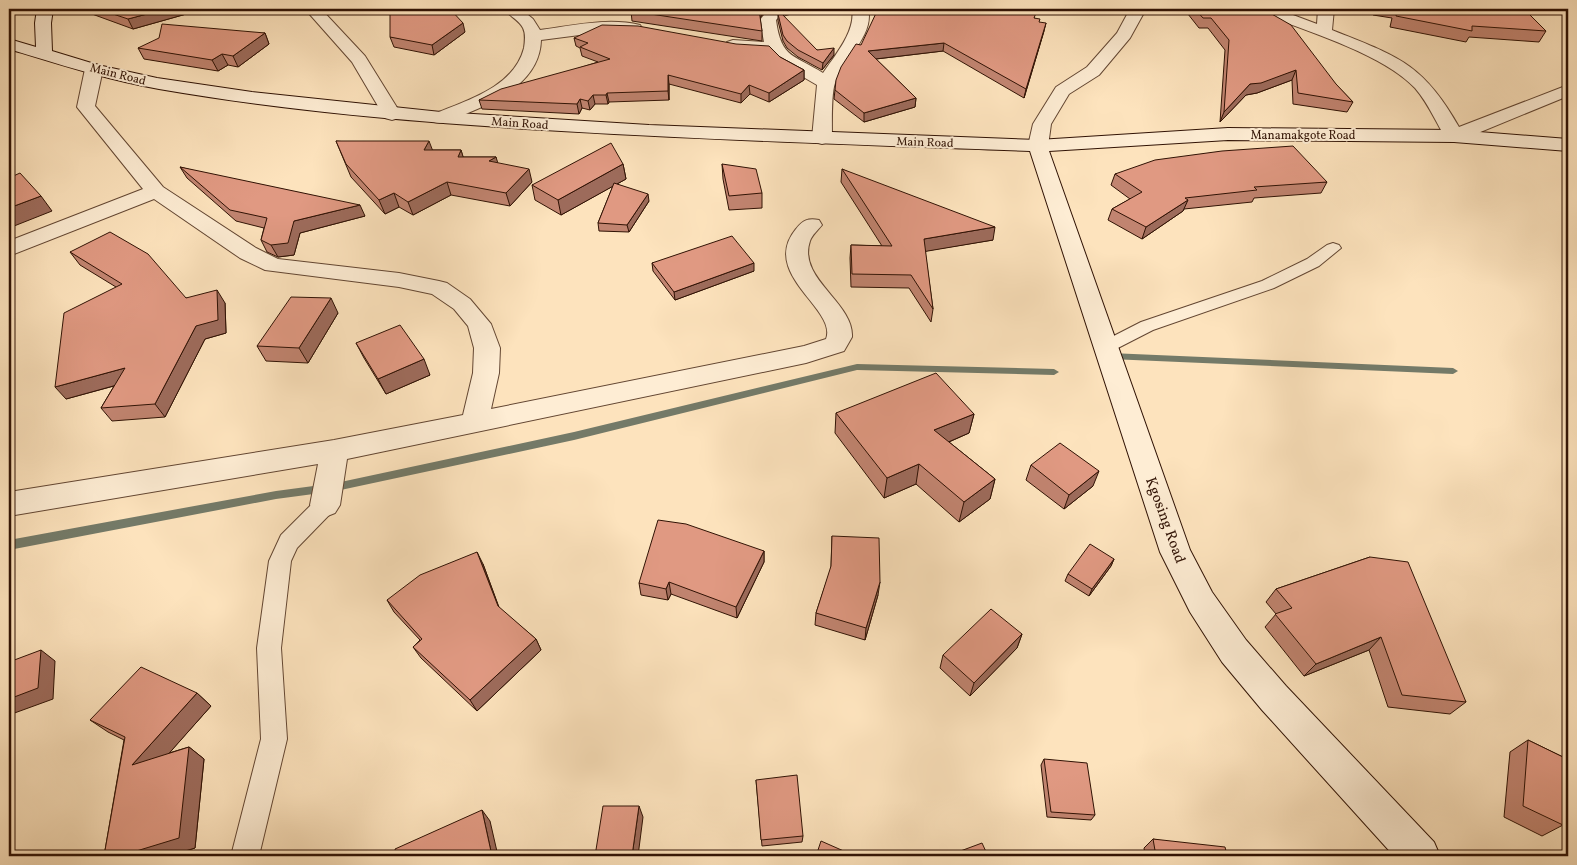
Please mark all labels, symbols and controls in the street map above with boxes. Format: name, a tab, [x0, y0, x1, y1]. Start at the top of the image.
street label: Main Road	[88, 60, 148, 90]
street label: Main Road	[491, 114, 549, 134]
street label: Manamakgote Road	[1250, 128, 1356, 144]
street label: Main Road	[896, 134, 954, 152]
street label: Kgosing Road	[1139, 475, 1190, 567]

